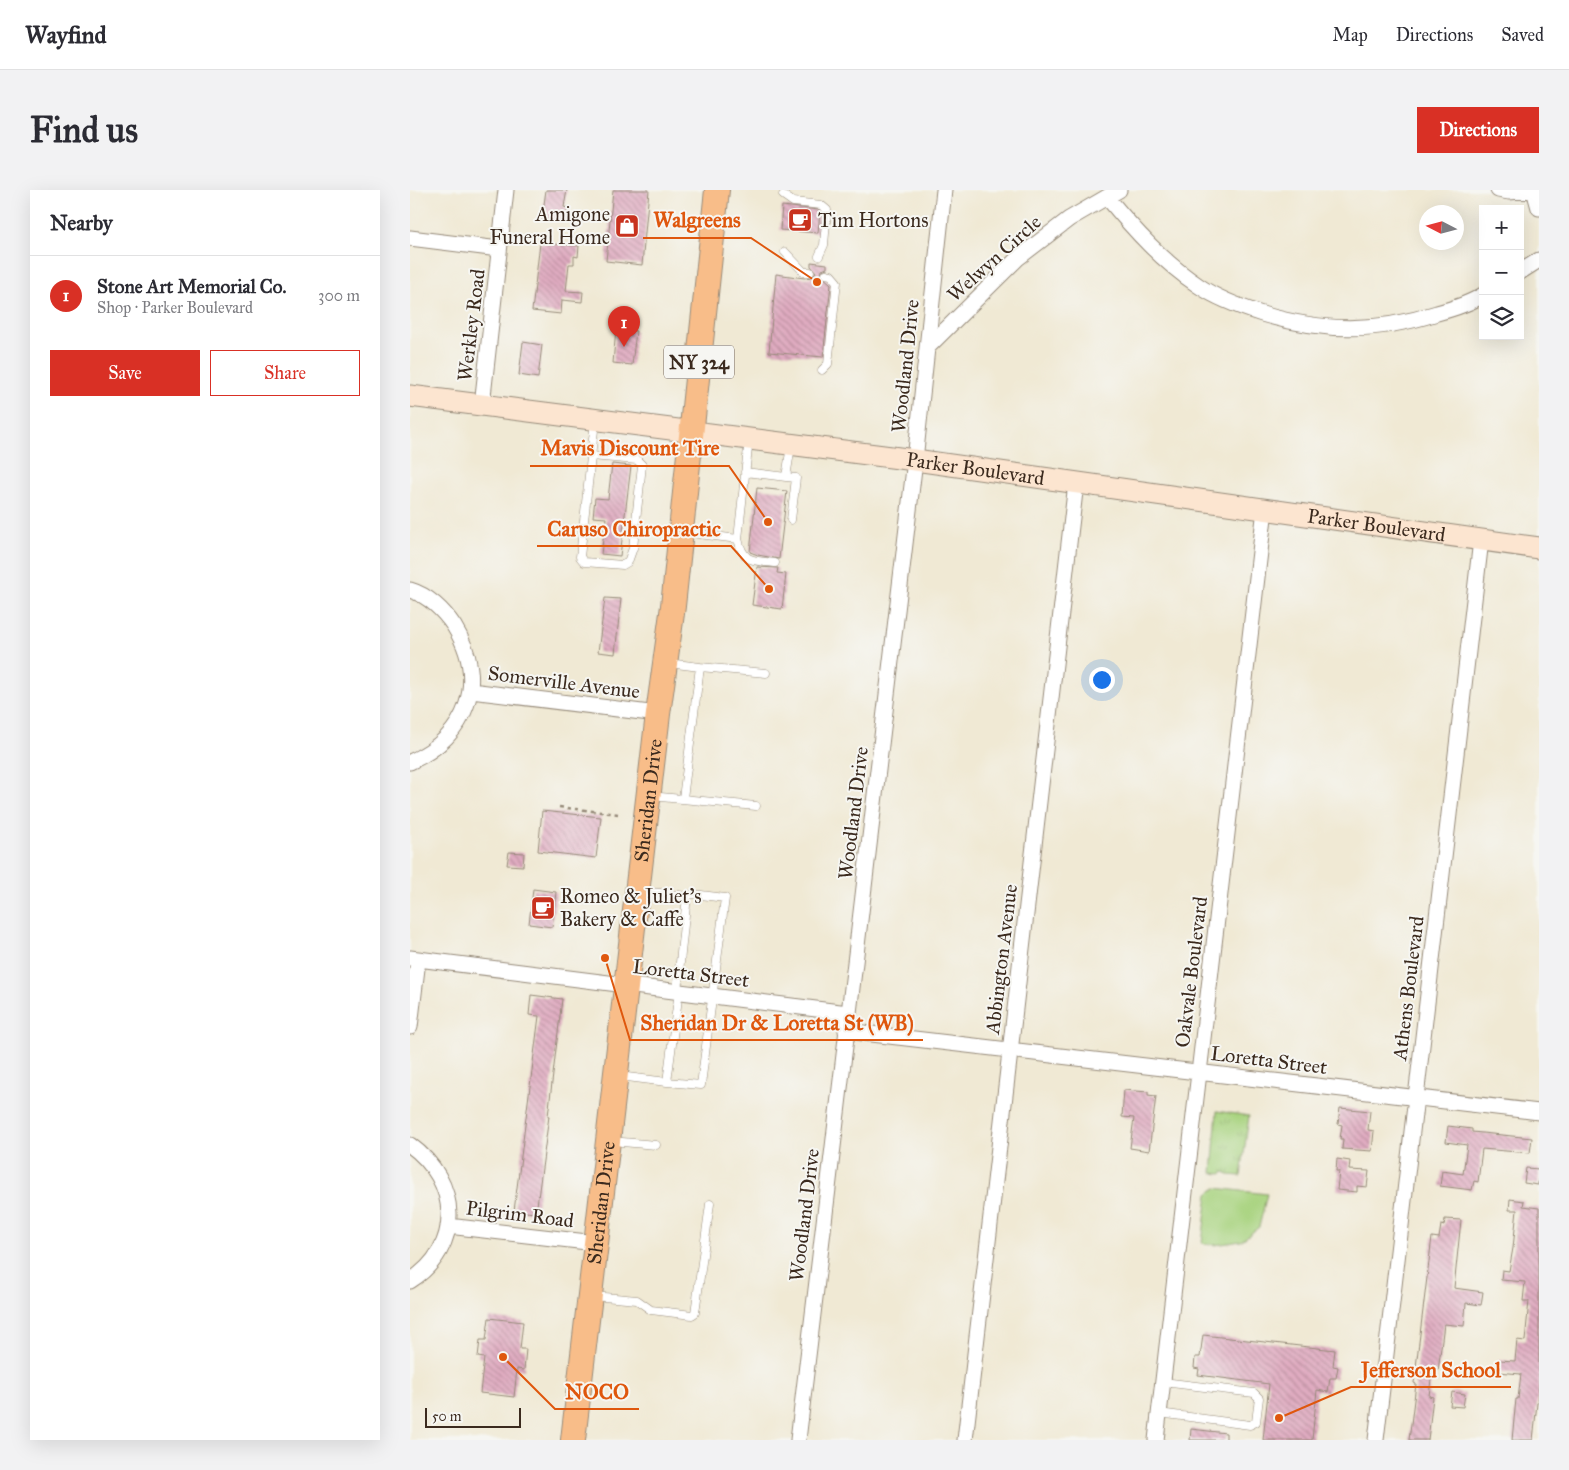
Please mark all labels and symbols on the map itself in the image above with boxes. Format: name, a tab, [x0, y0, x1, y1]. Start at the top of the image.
place label: Amigone Funeral Home	[489, 202, 610, 249]
callout: Walgreens	[643, 202, 751, 238]
north arrow	[1419, 205, 1464, 250]
text: Walgreens	[653, 207, 741, 233]
cafe icon: Tim Hortons	[787, 207, 813, 233]
place label: Tim Hortons	[818, 208, 928, 232]
street label: Welwyn Circle	[942, 210, 1046, 306]
shop icon: Amigone Funeral Home	[614, 213, 640, 239]
street label: Werkley Road	[452, 267, 490, 383]
street label: Woodland Drive	[886, 298, 924, 434]
pin: 1	[608, 306, 640, 347]
road number: NY 324	[664, 346, 734, 378]
callout: Mavis Discount Tire	[530, 430, 729, 466]
text: Mavis Discount Tire	[540, 435, 720, 461]
street label: Parker Boulevard	[905, 447, 1046, 490]
street label: Parker Boulevard	[1306, 503, 1447, 547]
callout: Caruso Chiropractic	[537, 510, 731, 546]
text: Caruso Chiropractic	[547, 516, 721, 542]
street label: Somerville Avenue	[487, 661, 641, 703]
your location	[1089, 667, 1115, 693]
street label: Sheridan Drive	[629, 738, 667, 863]
street label: Woodland Drive	[833, 745, 873, 881]
street label: Abbington Avenue	[980, 883, 1023, 1036]
place label: Romeo & Juliet's Bakery & Caffe	[560, 884, 702, 931]
cafe icon: Romeo & Juliet's Bakery & Caffe	[530, 895, 556, 921]
street label: Oakvale Boulevard	[1170, 895, 1212, 1049]
street label: Athens Boulevard	[1387, 914, 1429, 1063]
street label: Loretta Street	[631, 954, 751, 992]
callout: Sheridan Dr & Loretta St (WB)	[630, 1004, 923, 1040]
text: Sheridan Dr & Loretta St (WB)	[640, 1010, 914, 1036]
street label: Loretta Street	[1209, 1041, 1329, 1079]
street label: Sheridan Drive	[582, 1140, 620, 1265]
street label: Woodland Drive	[784, 1147, 824, 1283]
street label: Pilgrim Road	[465, 1195, 575, 1234]
callout: Jefferson School	[1351, 1351, 1511, 1387]
text: Jefferson School	[1358, 1357, 1502, 1384]
callout: NOCO	[555, 1373, 639, 1409]
text: NOCO	[565, 1379, 629, 1405]
scale bar	[425, 1405, 521, 1428]

